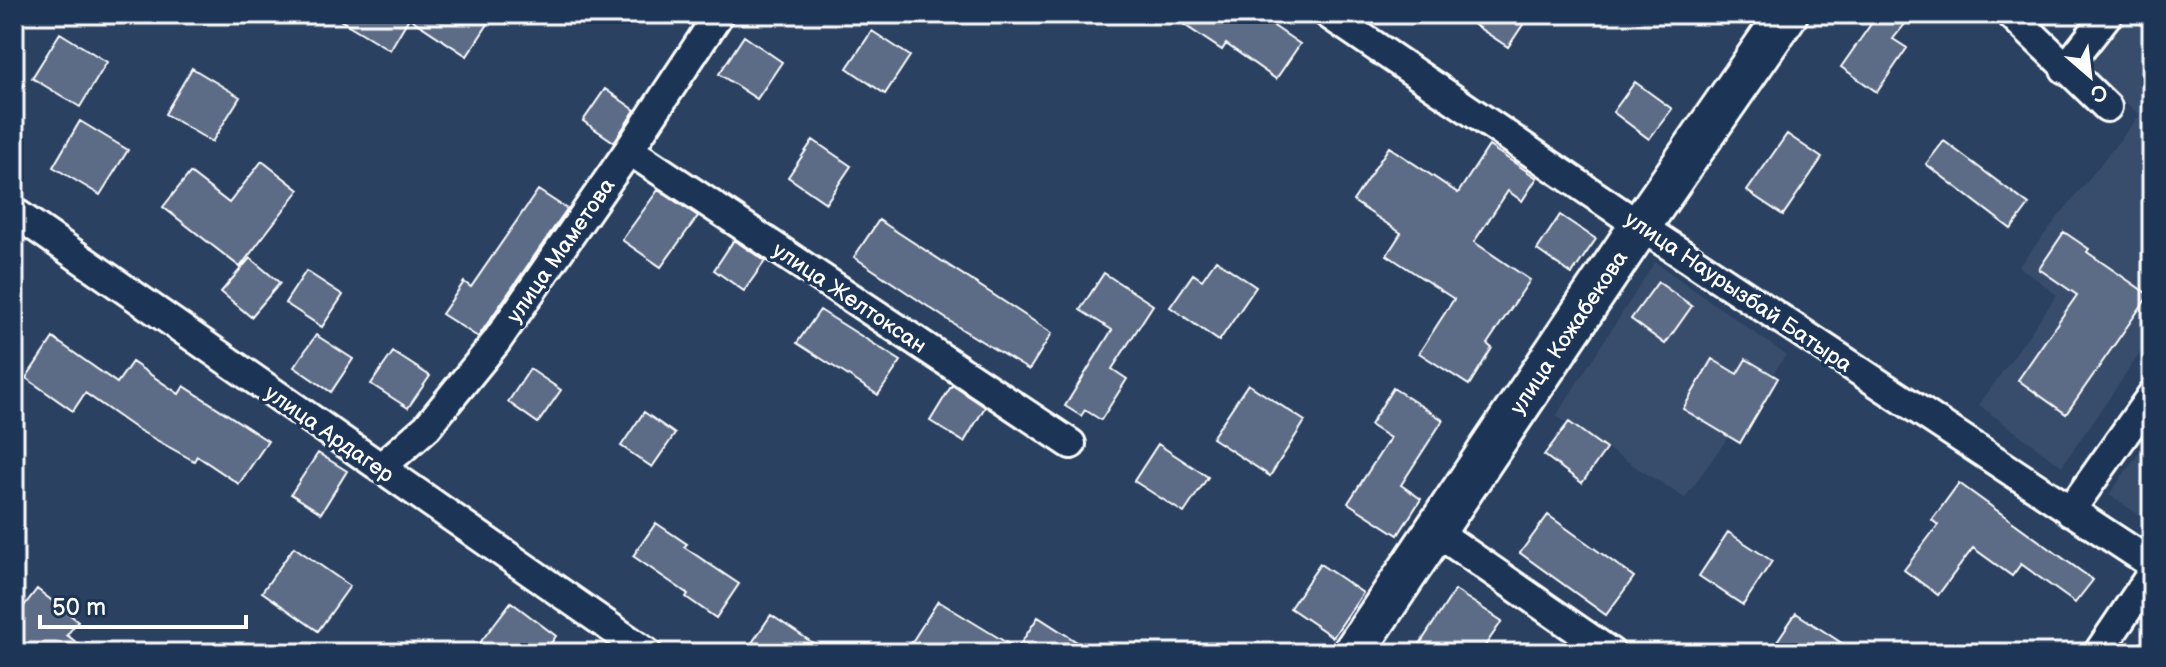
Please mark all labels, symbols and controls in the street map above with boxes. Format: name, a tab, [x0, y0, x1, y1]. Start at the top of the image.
north arrow	[2050, 36, 2130, 116]
text: С	[2086, 77, 2112, 108]
street label: улица Маметова	[501, 173, 621, 329]
street label: улица Наурызбай Батыра	[1619, 206, 1857, 378]
street label: улица Желтоксан	[767, 237, 931, 360]
street label: улица Кожабекова	[1504, 246, 1634, 420]
street label: улица Ардагер	[259, 380, 399, 489]
scale bar	[40, 579, 246, 629]
text: 50 m	[52, 593, 106, 622]

